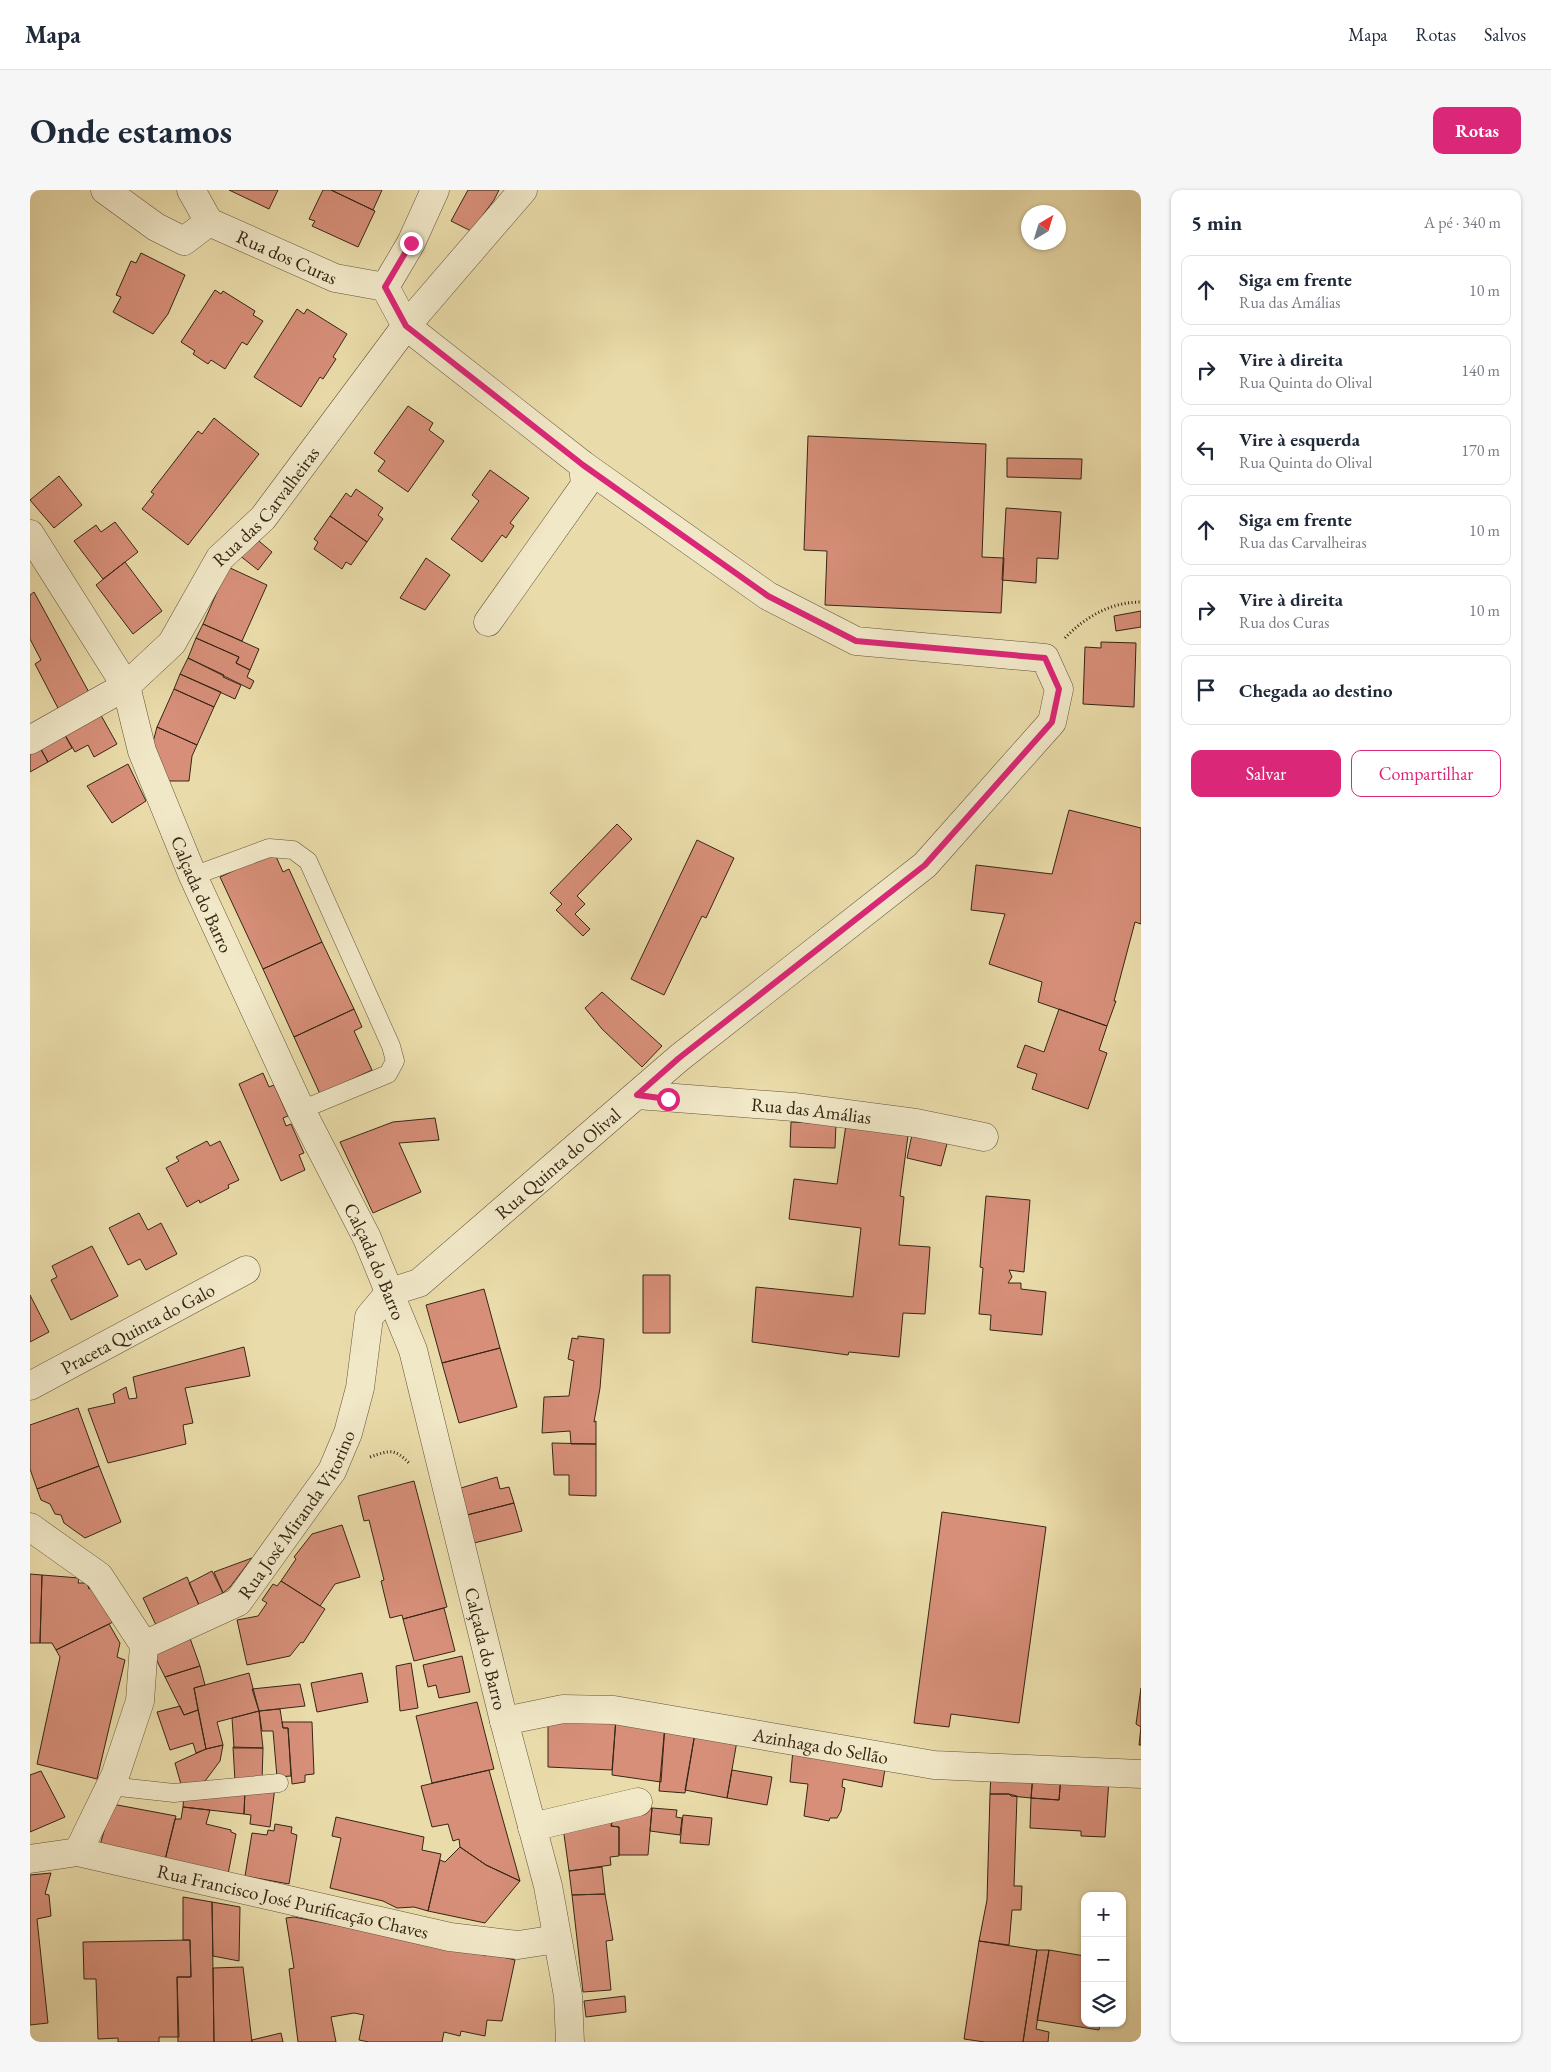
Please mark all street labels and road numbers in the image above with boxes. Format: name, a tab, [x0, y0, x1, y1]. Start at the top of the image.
street label: Rua dos Curas	[233, 223, 341, 290]
street label: Rua das Carvalheiras	[207, 441, 325, 572]
street label: Calçada do Barro	[165, 832, 239, 957]
street label: Rua das Amálias	[750, 1091, 873, 1130]
street label: Rua Quinta do Olival	[490, 1102, 626, 1224]
street label: Calçada do Barro	[338, 1198, 412, 1323]
street label: Praceta Quinta do Galo	[56, 1277, 219, 1380]
street label: Rua José Miranda Vitorino	[232, 1426, 360, 1604]
street label: Calçada do Barro	[459, 1585, 513, 1713]
street label: Azinhaga do Sellão	[750, 1721, 890, 1769]
street label: Rua Francisco José Purificação Chaves	[155, 1858, 431, 1944]

